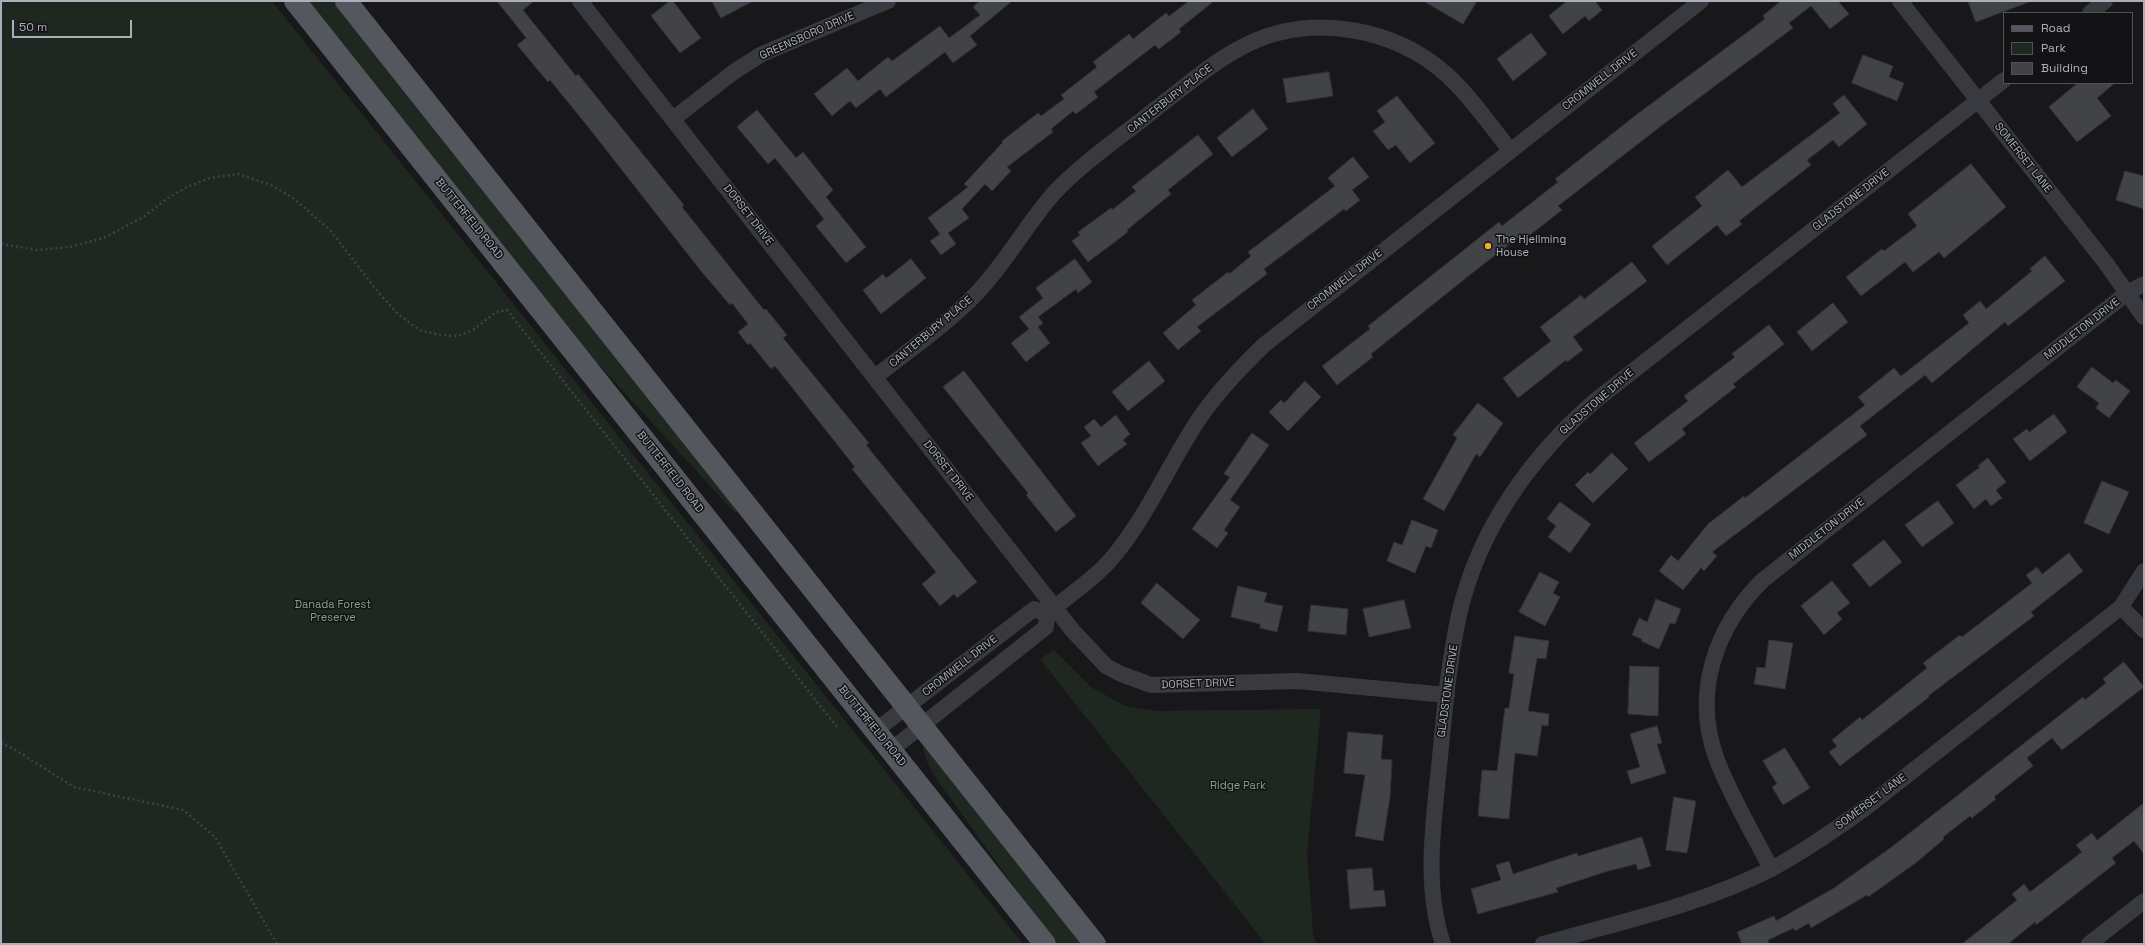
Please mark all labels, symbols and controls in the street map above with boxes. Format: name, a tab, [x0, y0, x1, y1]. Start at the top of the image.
street label: GREENSBORO DRIVE	[758, 9, 856, 63]
scale bar	[14, 12, 134, 38]
legend	[2003, 12, 2133, 84]
text: 50 m	[19, 19, 47, 35]
text: Road	[2041, 20, 2070, 36]
text: Park	[2041, 40, 2066, 56]
street label: CROMWELL DRIVE	[1560, 47, 1640, 113]
text: Building	[2041, 60, 2088, 76]
street label: CANTERBURY PLACE	[1125, 62, 1215, 136]
street label: SOMERSET LANE	[1992, 120, 2054, 196]
street label: GLADSTONE DRIVE	[1810, 166, 1892, 234]
street label: BUTTERFIELD ROAD	[432, 176, 506, 262]
street label: DORSET DRIVE	[720, 182, 776, 248]
place label: The Hjellming House	[1496, 233, 1566, 259]
marker: The Hjellming House	[1483, 241, 1493, 251]
street label: CROMWELL DRIVE	[1305, 247, 1385, 313]
street label: CANTERBURY PLACE	[887, 293, 975, 371]
street label: MIDDLETON DRIVE	[2042, 295, 2122, 363]
street label: GLADSTONE DRIVE	[1557, 366, 1637, 438]
street label: BUTTERFIELD ROAD	[634, 429, 706, 515]
street label: DORSET DRIVE	[920, 438, 976, 504]
street label: MIDDLETON DRIVE	[1787, 495, 1867, 563]
park label: Danada Forest Preserve	[295, 598, 371, 624]
street label: CROMWELL DRIVE	[920, 633, 1000, 699]
street label: GLADSTONE DRIVE	[1435, 644, 1461, 738]
street label: DORSET DRIVE	[1161, 676, 1235, 692]
street label: BUTTERFIELD ROAD	[835, 683, 909, 769]
street label: SOMERSET LANE	[1833, 771, 1909, 833]
park label: Ridge Park	[1210, 779, 1266, 793]

